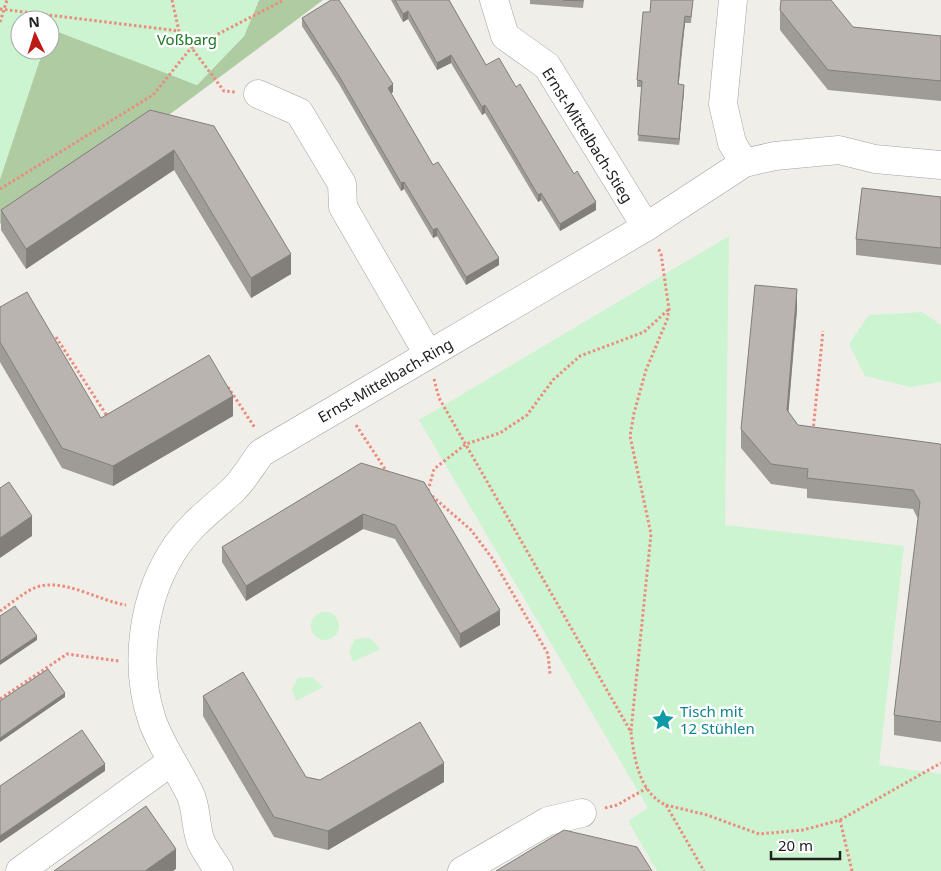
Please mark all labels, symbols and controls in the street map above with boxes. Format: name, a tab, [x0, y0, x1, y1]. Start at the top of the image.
north arrow	[10, 10, 60, 60]
text: N	[28, 12, 40, 31]
park label: Voßbarg	[157, 29, 217, 49]
street label: Ernst-Mittelbach-Stieg	[538, 64, 638, 206]
street label: Ernst-Mittelbach-Ring	[314, 333, 456, 427]
place label: Tisch mit 12 Stühlen	[680, 701, 755, 738]
place icon: Tisch mit 12 Stühlen	[650, 707, 676, 733]
scale bar	[771, 828, 840, 860]
text: 20 m	[778, 835, 813, 855]

